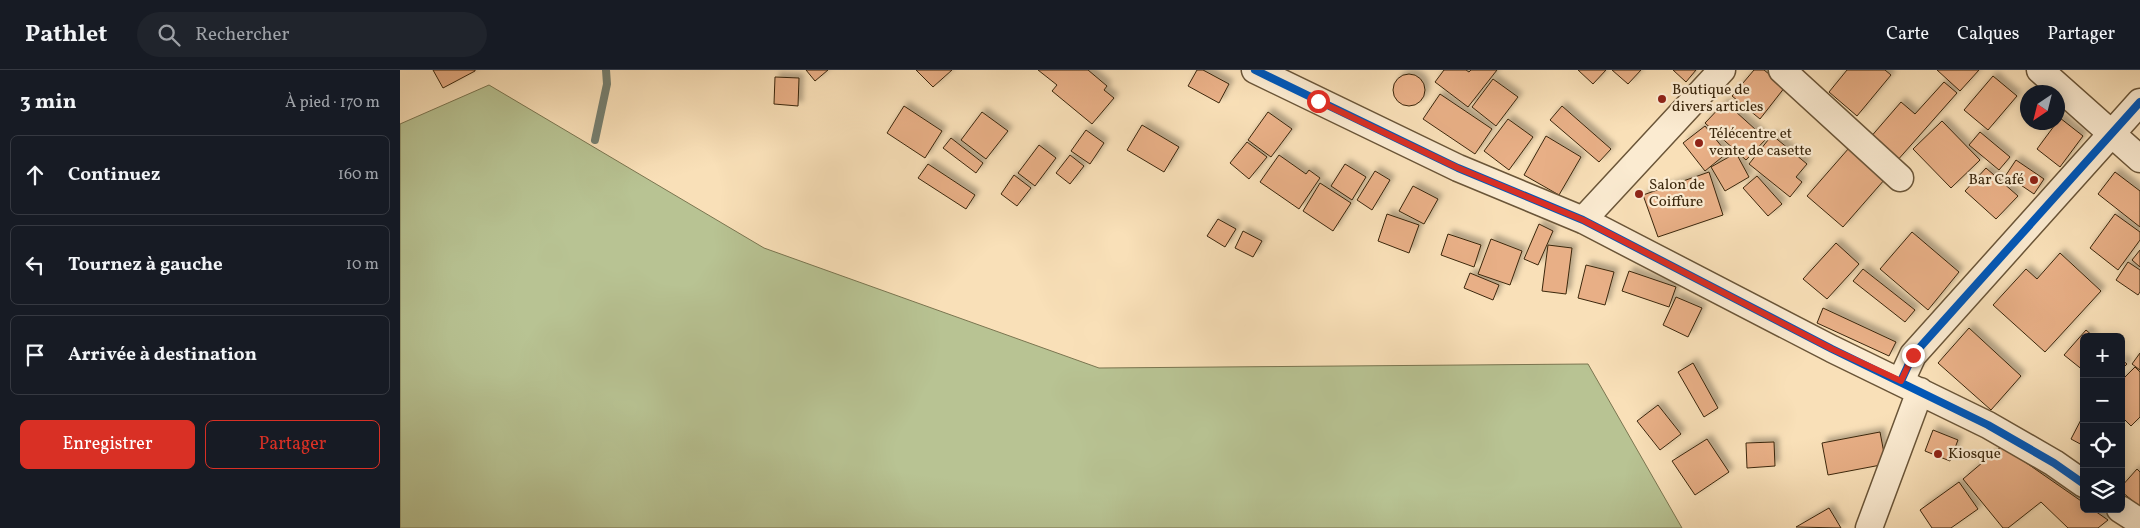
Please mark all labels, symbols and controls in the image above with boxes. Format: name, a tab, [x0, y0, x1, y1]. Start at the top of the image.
search box	[137, 12, 487, 57]
text: Pathlet	[25, 18, 107, 52]
icon: search	[155, 21, 183, 49]
text: Rechercher	[195, 22, 290, 48]
text: Carte	[1886, 22, 1929, 47]
text: Calques	[1957, 22, 2019, 47]
text: Partager	[2047, 22, 2115, 47]
place label: Boutique de divers articles	[1672, 80, 1763, 118]
north arrow	[2020, 85, 2065, 130]
text: 3 min	[20, 88, 76, 117]
route start	[1307, 90, 1330, 113]
text: À pied · 170 m	[285, 92, 380, 114]
marker: Boutique de divers articles	[1656, 93, 1668, 105]
place label: Télécentre et vente de casette	[1709, 124, 1812, 162]
marker: Télécentre et vente de casette	[1693, 137, 1705, 149]
icon: ahead	[21, 161, 49, 189]
text: Continuez	[68, 162, 160, 188]
text: 160 m	[338, 164, 379, 186]
place label: Bar Café	[1968, 170, 2024, 191]
marker: Bar Café	[2028, 174, 2040, 186]
place label: Salon de Coiffure	[1649, 175, 1705, 213]
marker: Salon de Coiffure	[1633, 188, 1645, 200]
icon: left	[21, 251, 49, 279]
text: Tournez à gauche	[68, 252, 223, 278]
text: 10 m	[346, 254, 379, 276]
map controls	[2080, 333, 2125, 513]
button: +	[2080, 333, 2125, 378]
icon: arrive	[21, 341, 49, 369]
text: Arrivée à destination	[68, 342, 257, 368]
route end	[1902, 344, 1925, 367]
button: −	[2080, 378, 2125, 423]
button: Enregistrer	[20, 420, 195, 469]
button: Partager	[205, 420, 380, 469]
button: locate	[2080, 423, 2125, 468]
place label: Kiosque	[1948, 444, 2001, 465]
marker: Kiosque	[1932, 448, 1944, 460]
button: layers	[2080, 468, 2125, 513]

